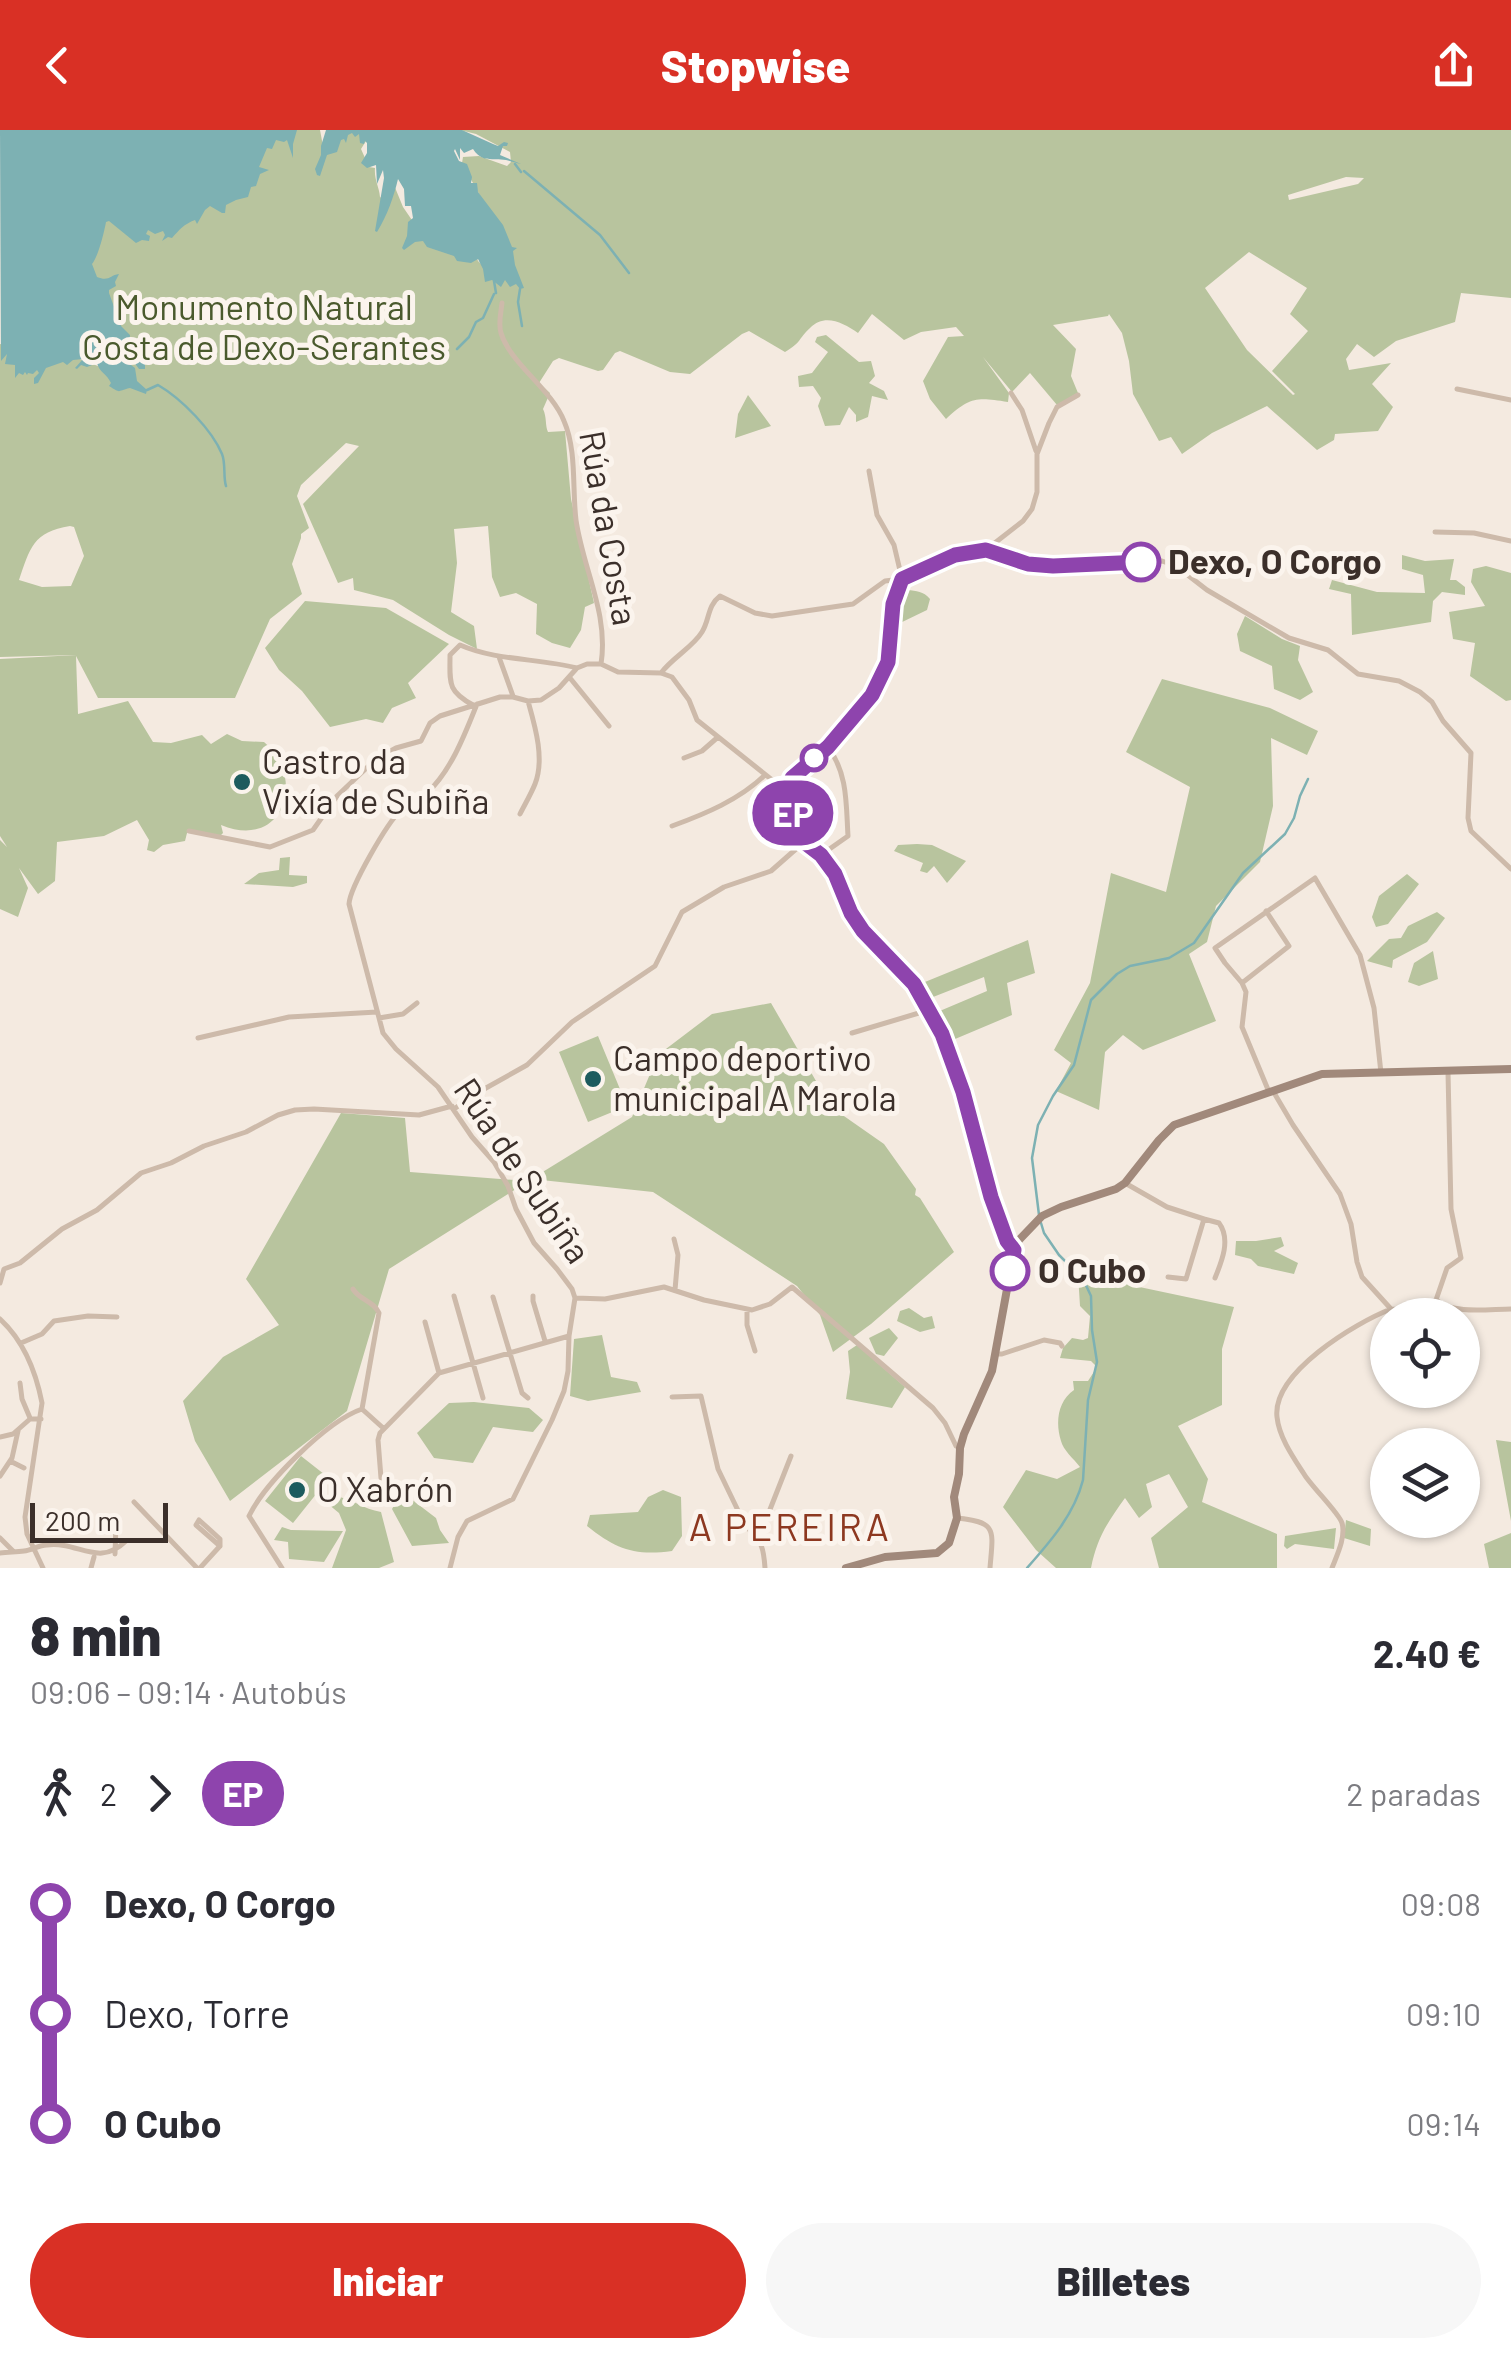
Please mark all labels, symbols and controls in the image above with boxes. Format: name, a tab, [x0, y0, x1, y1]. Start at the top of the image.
icon: back	[30, 38, 85, 93]
text: Stopwise	[661, 38, 850, 92]
icon: share	[1426, 38, 1481, 93]
park label: Monumento Natural Costa de Dexo-Serantes	[82, 285, 446, 367]
street label: Rúa da Costa	[572, 427, 648, 628]
place label: Dexo, O Corgo	[1168, 539, 1382, 581]
marker: Dexo, O Corgo	[1122, 543, 1160, 581]
place label: Castro da Vixía de Subiña	[262, 739, 489, 821]
unlabelled marker	[801, 745, 827, 771]
marker: Castro da Vixía de Subiña	[231, 771, 253, 793]
line badge: EP	[748, 780, 838, 846]
text: EP	[772, 792, 814, 834]
place label: Campo deportivo municipal A Marola	[613, 1036, 897, 1118]
marker: Campo deportivo municipal A Marola	[582, 1068, 604, 1090]
street label: Rúa de Subiña	[446, 1069, 601, 1270]
place label: O Cubo	[1038, 1248, 1146, 1290]
marker: O Cubo	[991, 1252, 1029, 1290]
map controls	[1370, 1298, 1480, 1538]
button: locate	[1370, 1298, 1480, 1408]
button: layers	[1370, 1428, 1480, 1538]
place label: O Xabrón	[317, 1467, 453, 1509]
marker: O Xabrón	[286, 1479, 308, 1501]
scale bar	[30, 1498, 168, 1542]
text: 200 m	[45, 1503, 120, 1537]
district label: A PEREIRA	[689, 1503, 891, 1549]
text: 8 min	[30, 1601, 162, 1667]
text: 2.40 €	[1373, 1630, 1481, 1676]
text: 09:06 – 09:14 · Autobús	[30, 1672, 347, 1710]
icon: walk	[30, 1766, 85, 1821]
icon: forward	[132, 1766, 187, 1821]
text: EP	[222, 1772, 264, 1814]
text: 2	[100, 1774, 117, 1812]
text: 2 paradas	[1346, 1774, 1481, 1812]
text: Dexo, O Corgo	[104, 1880, 336, 1926]
text: 09:08	[1401, 1884, 1481, 1922]
text: Dexo, Torre	[104, 1990, 290, 2036]
text: 09:10	[1406, 1994, 1481, 2032]
text: O Cubo	[104, 2100, 222, 2146]
text: 09:14	[1407, 2104, 1481, 2142]
button: Iniciar	[30, 2223, 746, 2338]
button: Billetes	[766, 2223, 1481, 2338]

